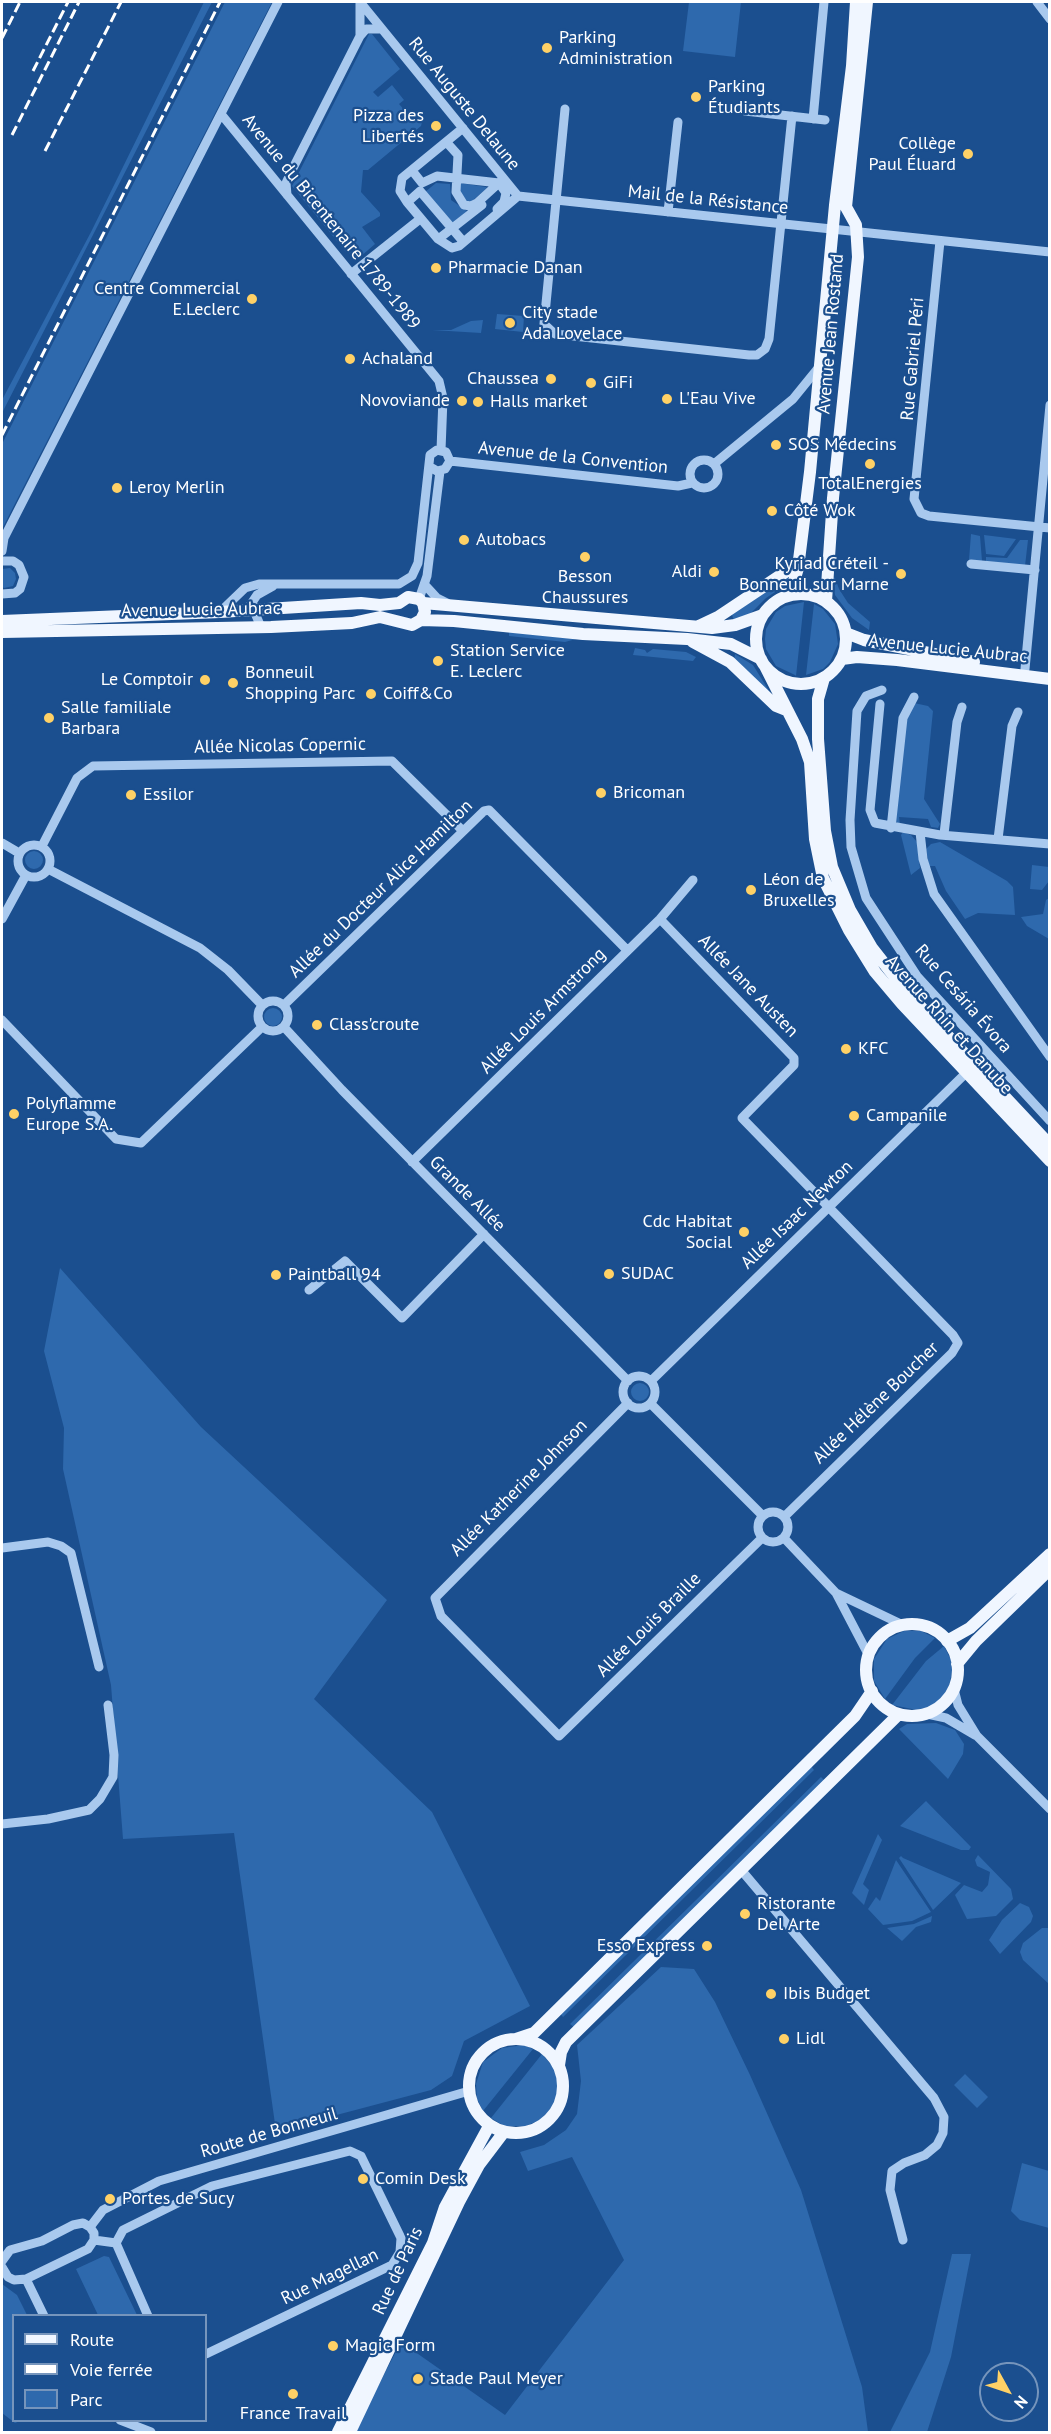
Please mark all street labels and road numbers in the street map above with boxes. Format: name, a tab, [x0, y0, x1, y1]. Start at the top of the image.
street label: Rue Auguste Delaune	[404, 33, 524, 175]
street label: Avenue du Bicentenaire 1789-1989	[237, 110, 425, 334]
street label: Mail de la Résistance	[627, 181, 789, 219]
street label: Avenue Jean Rostand	[813, 253, 849, 415]
street label: Rue Gabriel Péri	[897, 297, 929, 421]
street label: Avenue de la Convention	[477, 437, 669, 479]
street label: Avenue Lucie Aubrac	[121, 598, 281, 622]
street label: Avenue Lucie Aubrac	[867, 630, 1029, 668]
street label: Allée Nicolas Copernic	[194, 734, 366, 758]
street label: Allée du Docteur Alice Hamilton	[285, 796, 477, 982]
street label: Allée Jane Austen	[693, 930, 803, 1042]
street label: Rue Cesária Évora	[910, 940, 1016, 1058]
street label: Allée Louis Armstrong	[476, 944, 610, 1078]
street label: Avenue Rhin et Danube	[881, 951, 1017, 1099]
street label: Grande Allée	[424, 1151, 510, 1237]
street label: Allée Isaac Newton	[737, 1156, 857, 1274]
street label: Allée Hélène Boucher	[809, 1337, 943, 1469]
street label: Allée Katherine Johnson	[446, 1415, 592, 1561]
street label: Allée Louis Braille	[592, 1568, 706, 1682]
street label: Route de Bonneuil	[198, 2103, 340, 2163]
street label: Rue de Paris	[368, 2224, 428, 2318]
street label: Rue Magellan	[278, 2244, 382, 2310]

